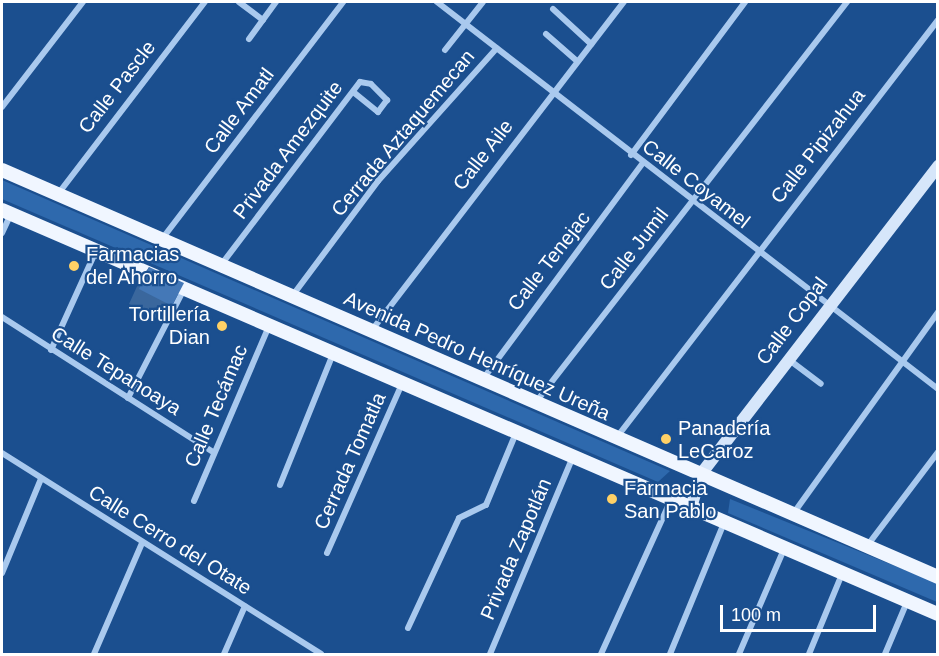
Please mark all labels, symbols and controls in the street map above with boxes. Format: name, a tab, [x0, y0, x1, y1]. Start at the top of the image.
street label: Calle Pascle	[73, 36, 161, 138]
street label: Cerrada Aztaquemecan	[326, 44, 480, 222]
street label: Calle Amatl	[199, 63, 279, 159]
street label: Privada Amezquite	[228, 76, 348, 224]
street label: Calle Pipizahua	[766, 84, 870, 208]
street label: Calle Aile	[448, 114, 518, 196]
street label: Calle Coyamel	[637, 135, 755, 233]
street label: Calle Jumil	[594, 203, 674, 295]
street label: Calle Tenejac	[503, 206, 595, 316]
place label: Farmacias del Ahorro	[86, 243, 179, 290]
marker: Farmacias del Ahorro	[67, 259, 81, 273]
street label: Calle Copal	[751, 272, 833, 370]
street label: Avenida Pedro Henríquez Ureña	[340, 286, 614, 426]
place label: Tortillería Dian	[129, 302, 210, 349]
marker: Tortillería Dian	[215, 319, 229, 333]
street label: Calle Tepanoaya	[46, 321, 186, 421]
street label: Calle Tecámac	[179, 341, 253, 471]
street label: Cerrada Tomatla	[309, 389, 391, 533]
place label: Panadería LeCaroz	[678, 416, 770, 463]
marker: Panadería LeCaroz	[659, 432, 673, 446]
street label: Privada Zapotlán	[475, 475, 557, 623]
place label: Farmacia San Pablo	[624, 476, 716, 523]
street label: Calle Cerro del Otate	[84, 480, 256, 600]
marker: Farmacia San Pablo	[605, 492, 619, 506]
scale bar	[723, 593, 879, 631]
text: 100 m	[731, 605, 781, 625]

